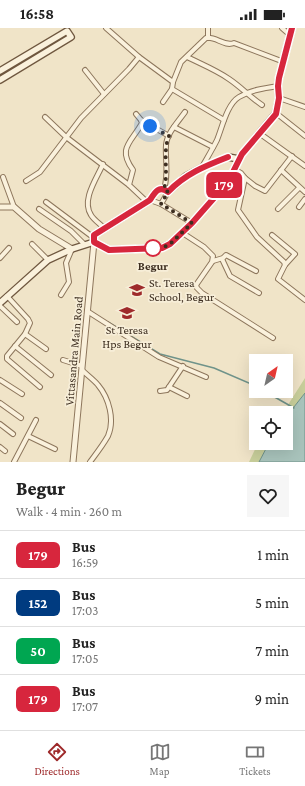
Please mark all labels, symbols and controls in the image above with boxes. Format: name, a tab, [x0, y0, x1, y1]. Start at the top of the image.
text: 16:58	[20, 6, 54, 22]
your location	[140, 116, 160, 136]
line badge: 179	[201, 172, 247, 198]
text: 179	[214, 177, 234, 193]
marker: Begur	[144, 239, 162, 257]
place label: Begur	[138, 259, 168, 273]
place label: St. Teresa School, Begur	[149, 276, 215, 304]
school or university icon: St. Teresa School, Begur	[128, 281, 146, 299]
street label: Vittasandra Main Road	[62, 295, 86, 406]
school or university icon: St Teresa Hps Begur	[118, 304, 136, 322]
place label: St Teresa Hps Begur	[102, 323, 152, 351]
north arrow	[249, 354, 293, 398]
map controls	[249, 354, 293, 450]
button: locate	[249, 406, 293, 450]
button: heart	[247, 475, 289, 517]
text: Begur	[16, 478, 65, 499]
text: Walk · 4 min · 260 m	[16, 504, 122, 519]
text: Bus	[72, 539, 95, 555]
text: 179	[28, 547, 48, 563]
text: 1 min	[257, 547, 289, 563]
text: 16:59	[72, 555, 98, 570]
text: Bus	[72, 587, 95, 603]
text: 152	[28, 595, 48, 611]
text: 5 min	[255, 595, 289, 611]
text: 17:03	[72, 603, 98, 618]
text: Bus	[72, 635, 95, 651]
text: 50	[30, 643, 46, 659]
text: 7 min	[255, 643, 289, 659]
text: 17:05	[72, 651, 99, 666]
text: Bus	[72, 683, 95, 699]
text: 179	[28, 691, 48, 707]
text: 9 min	[255, 691, 289, 707]
text: 17:07	[72, 699, 98, 714]
tab: Directions	[34, 741, 80, 777]
tab: Map	[149, 741, 171, 777]
tab: Tickets	[239, 741, 271, 777]

